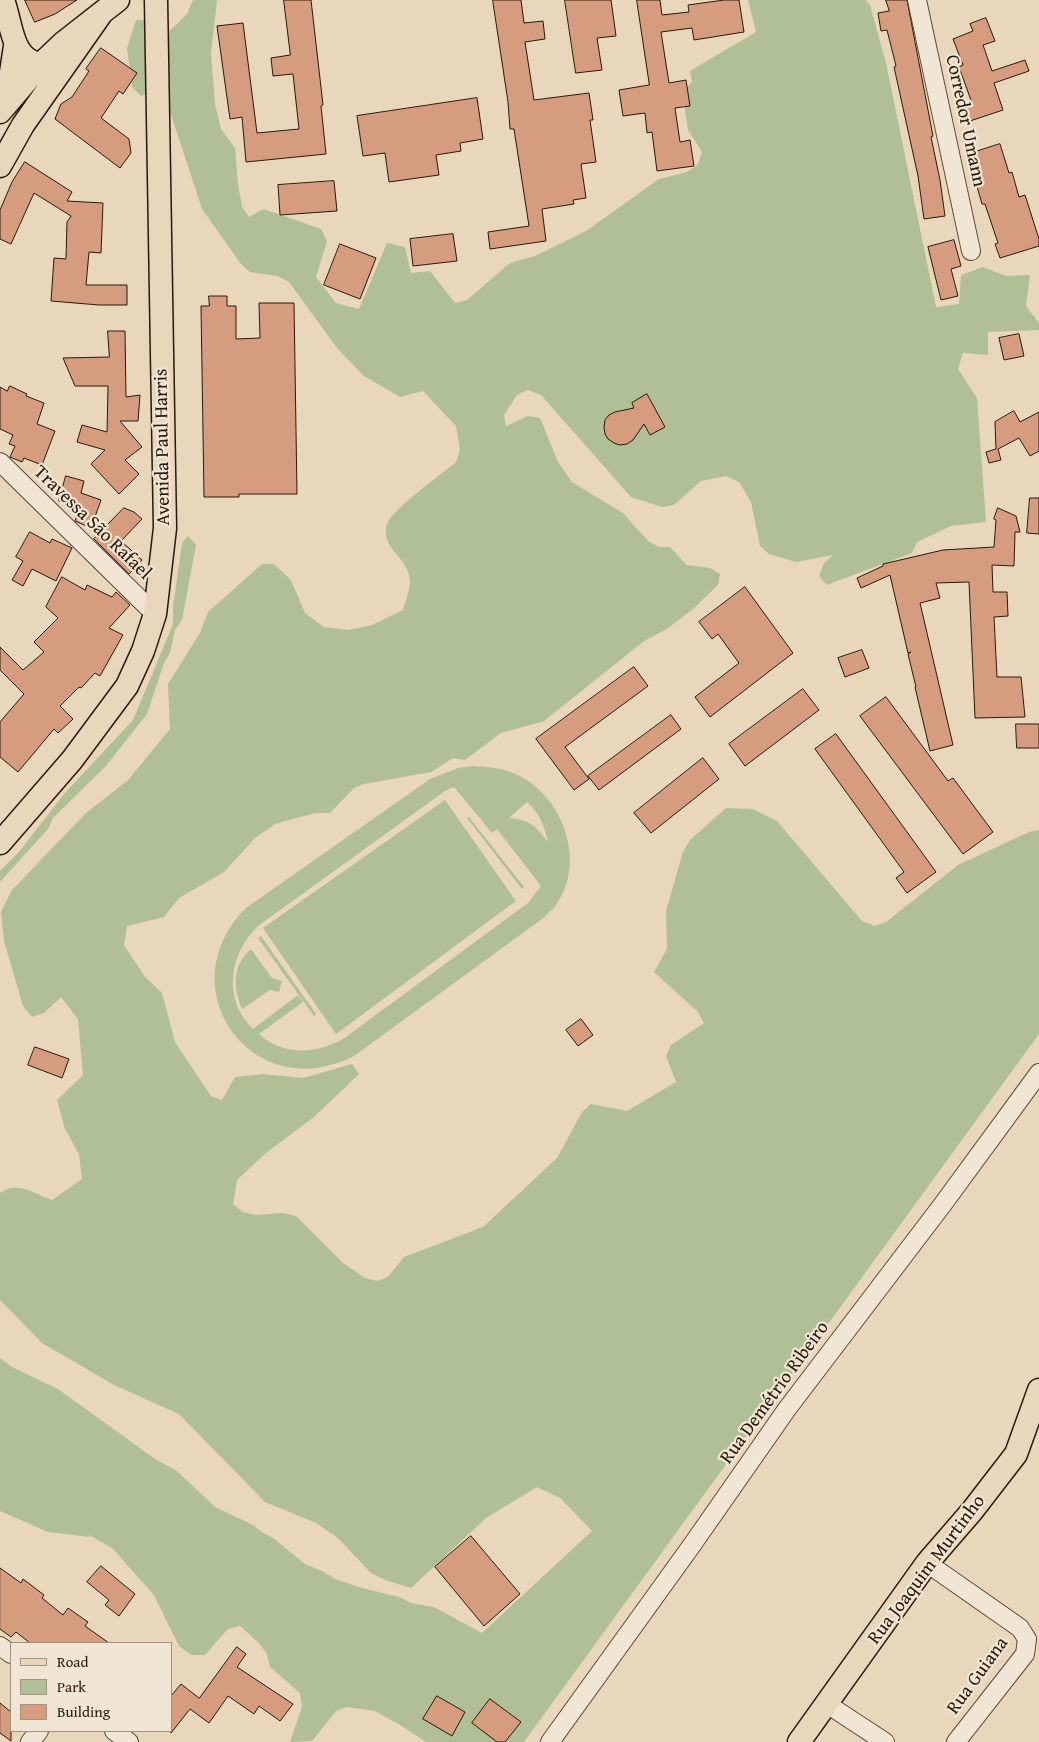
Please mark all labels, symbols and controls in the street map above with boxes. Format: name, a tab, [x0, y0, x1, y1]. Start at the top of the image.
street label: Corredor Umann	[940, 53, 990, 189]
street label: Avenida Paul Harris	[150, 368, 176, 526]
street label: Travessa São Rafael	[28, 461, 156, 585]
street label: Rua Demétrio Ribeiro	[716, 1317, 834, 1469]
street label: Rua Joaquim Murtinho	[863, 1491, 991, 1649]
street label: Rua Guiana	[942, 1633, 1014, 1719]
legend	[10, 1642, 172, 1732]
text: Road	[57, 1651, 88, 1672]
text: Park	[57, 1676, 86, 1697]
text: Building	[57, 1701, 110, 1722]

